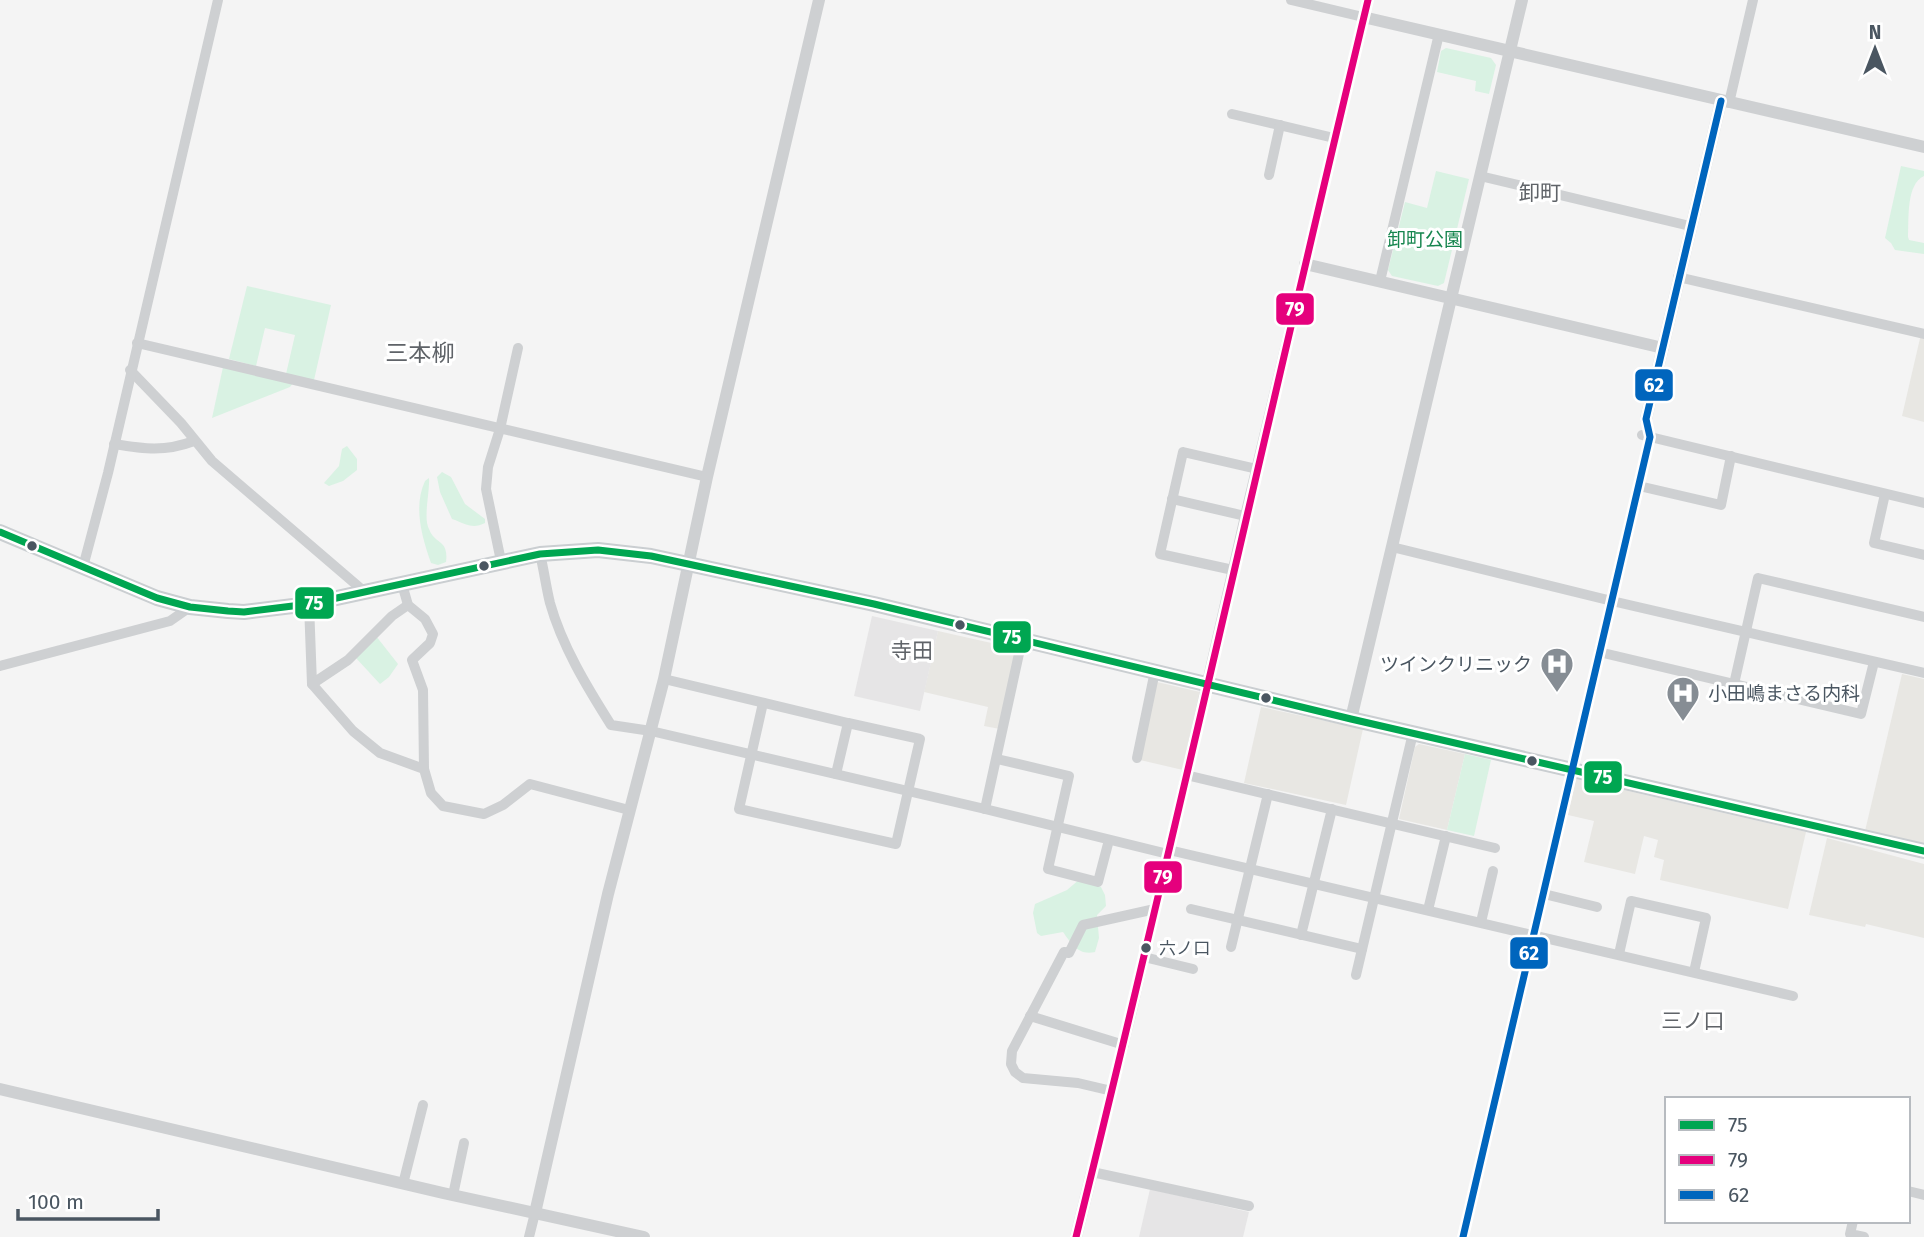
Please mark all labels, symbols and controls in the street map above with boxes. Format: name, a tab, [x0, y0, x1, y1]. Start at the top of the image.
north arrow	[1840, 14, 1910, 84]
text: N	[1869, 21, 1881, 44]
district label: 卸町	[1519, 180, 1561, 206]
park label: 卸町公園	[1387, 228, 1463, 251]
line badge: 79	[1275, 292, 1315, 326]
text: 79	[1285, 298, 1305, 321]
district label: 三本柳	[386, 339, 455, 367]
line badge: 62	[1634, 368, 1674, 402]
text: 62	[1644, 374, 1664, 397]
unlabelled marker	[25, 539, 39, 553]
unlabelled marker	[477, 559, 491, 573]
line badge: 75	[294, 586, 335, 620]
text: 75	[305, 592, 323, 615]
unlabelled marker	[953, 618, 967, 632]
line badge: 75	[992, 620, 1032, 654]
text: 75	[1003, 626, 1021, 649]
district label: 寺田	[891, 638, 933, 664]
hospital icon: ツインクリニック	[1538, 645, 1576, 694]
place label: ツインクリニック	[1380, 653, 1532, 676]
hospital icon: 小田嶋まさる内科	[1664, 674, 1702, 723]
place label: 小田嶋まさる内科	[1708, 682, 1860, 705]
unlabelled marker	[1259, 691, 1273, 705]
unlabelled marker	[1525, 754, 1539, 768]
line badge: 75	[1583, 760, 1623, 794]
text: 75	[1594, 766, 1612, 789]
line badge: 79	[1143, 860, 1183, 894]
text: 79	[1153, 866, 1173, 889]
line badge: 62	[1509, 936, 1549, 970]
place label: 六ノ口	[1159, 938, 1210, 959]
marker: 六ノ口	[1139, 941, 1153, 955]
text: 62	[1519, 942, 1539, 965]
district label: 三ノ口	[1662, 1008, 1725, 1034]
legend	[1665, 1097, 1910, 1223]
text: 75	[1728, 1112, 1748, 1138]
text: 79	[1728, 1147, 1748, 1173]
scale bar	[18, 1178, 158, 1222]
text: 62	[1728, 1182, 1749, 1208]
text: 100 m	[28, 1189, 84, 1215]

